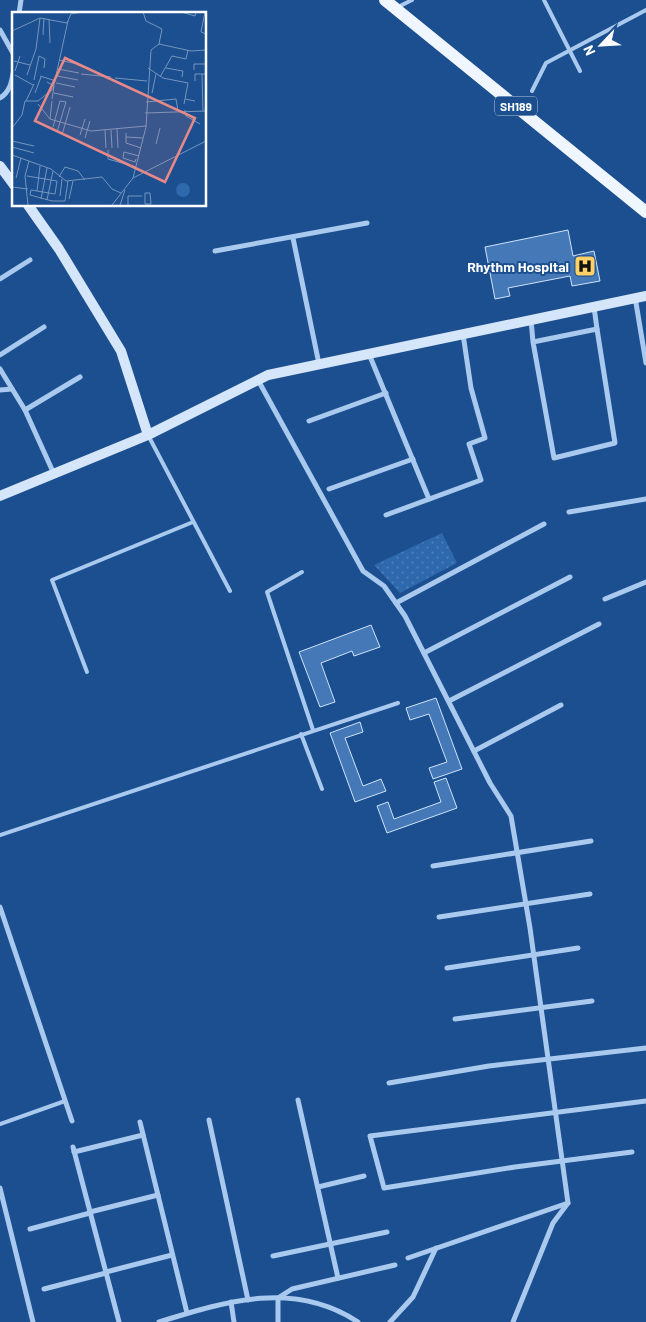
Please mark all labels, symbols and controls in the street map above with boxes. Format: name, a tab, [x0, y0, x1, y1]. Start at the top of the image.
inset map	[12, 12, 206, 206]
north arrow	[576, 20, 626, 70]
text: N	[579, 43, 598, 59]
road number: SH189	[495, 96, 537, 115]
hospital icon: Rhythm Hospital	[573, 254, 597, 278]
place label: Rhythm Hospital	[467, 258, 569, 275]

